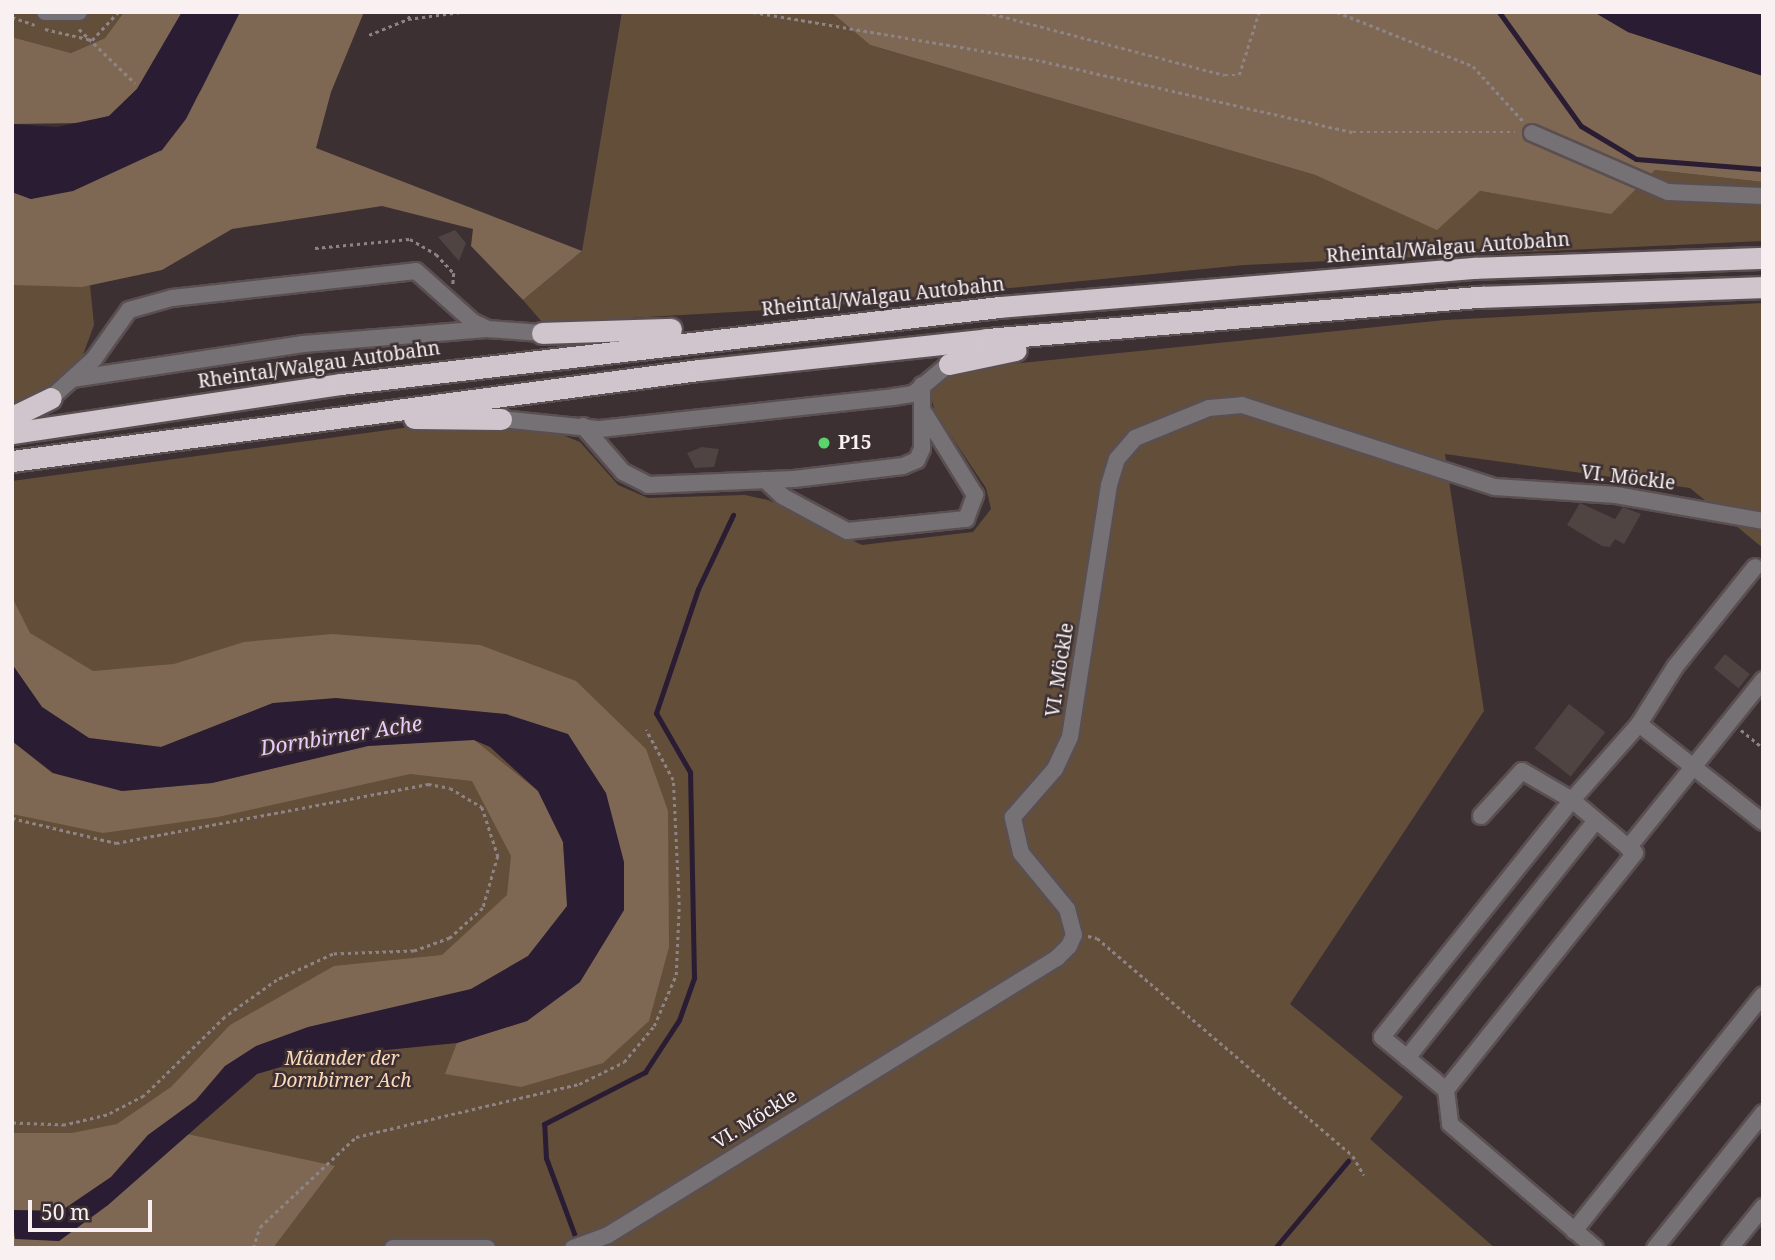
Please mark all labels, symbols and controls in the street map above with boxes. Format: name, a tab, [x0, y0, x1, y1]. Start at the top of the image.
street label: Rheintal/Walgau Autobahn	[1325, 228, 1571, 268]
street label: Rheintal/Walgau Autobahn	[760, 273, 1006, 321]
street label: Rheintal/Walgau Autobahn	[196, 337, 442, 393]
place label: P15	[838, 432, 872, 454]
marker: P15	[816, 435, 832, 451]
street label: VI. Möckle	[1580, 461, 1676, 495]
street label: VI. Möckle	[1041, 621, 1079, 719]
water label: Dornbirner Ache	[258, 710, 424, 760]
park label: Mäander der Dornbirner Ach	[273, 1048, 411, 1092]
street label: VI. Möckle	[709, 1084, 801, 1154]
scale bar	[32, 1186, 156, 1230]
text: 50 m	[41, 1198, 90, 1226]

